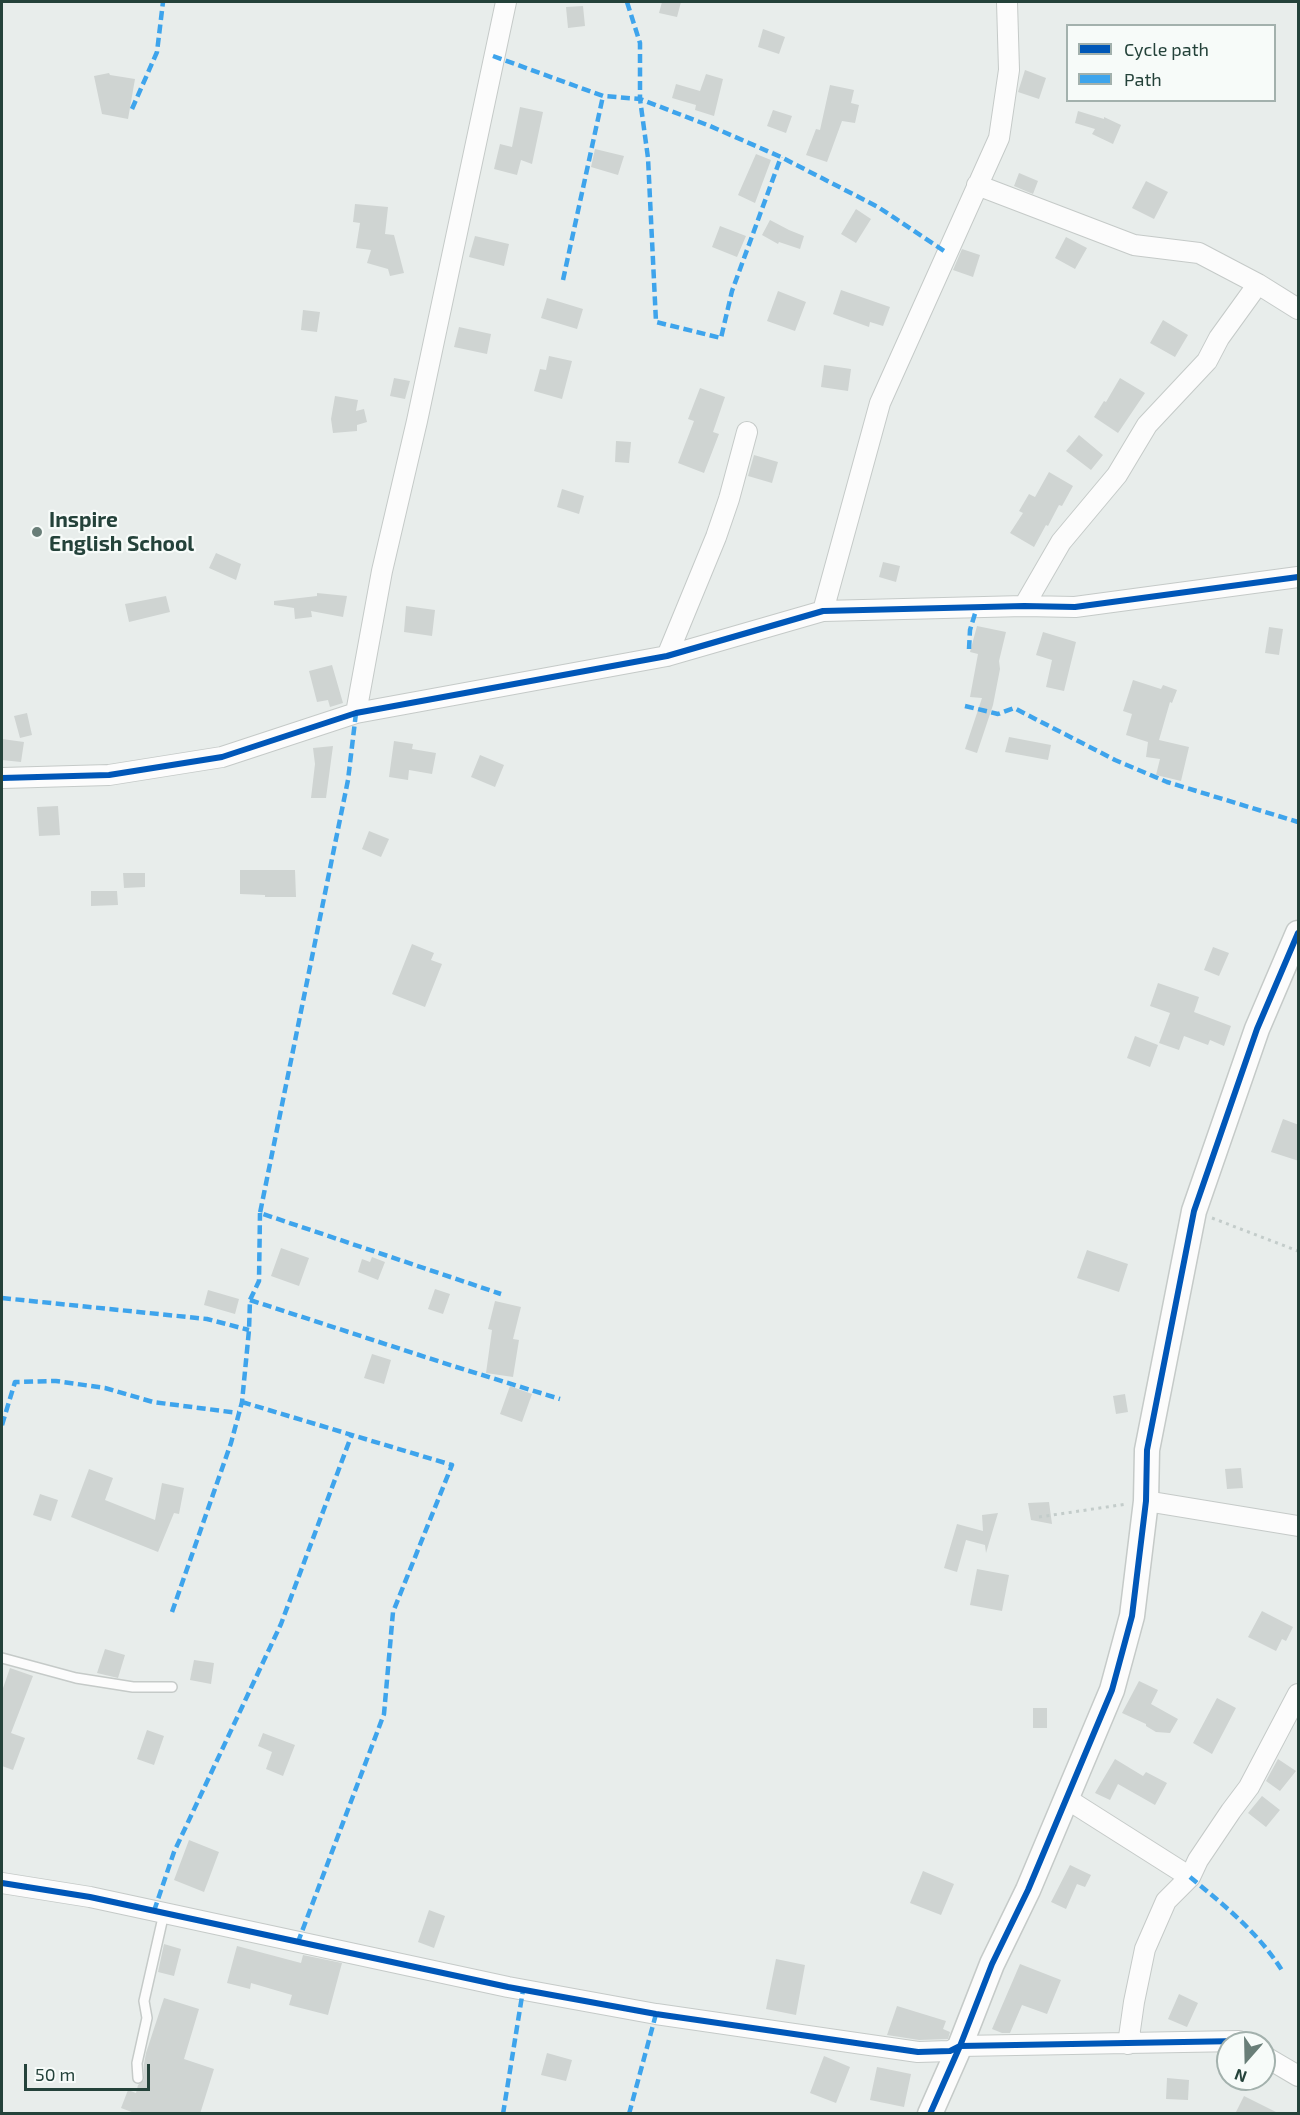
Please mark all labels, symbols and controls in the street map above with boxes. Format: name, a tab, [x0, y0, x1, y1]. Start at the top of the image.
legend	[1066, 24, 1276, 102]
text: Cycle path	[1124, 38, 1209, 60]
text: Path	[1124, 68, 1162, 90]
place label: Inspire English School	[49, 507, 194, 557]
marker: Inspire English School	[30, 525, 44, 539]
north arrow	[1216, 2031, 1276, 2091]
scale bar	[27, 2052, 153, 2090]
text: 50 m	[35, 2063, 75, 2085]
text: N	[1232, 2066, 1249, 2087]

